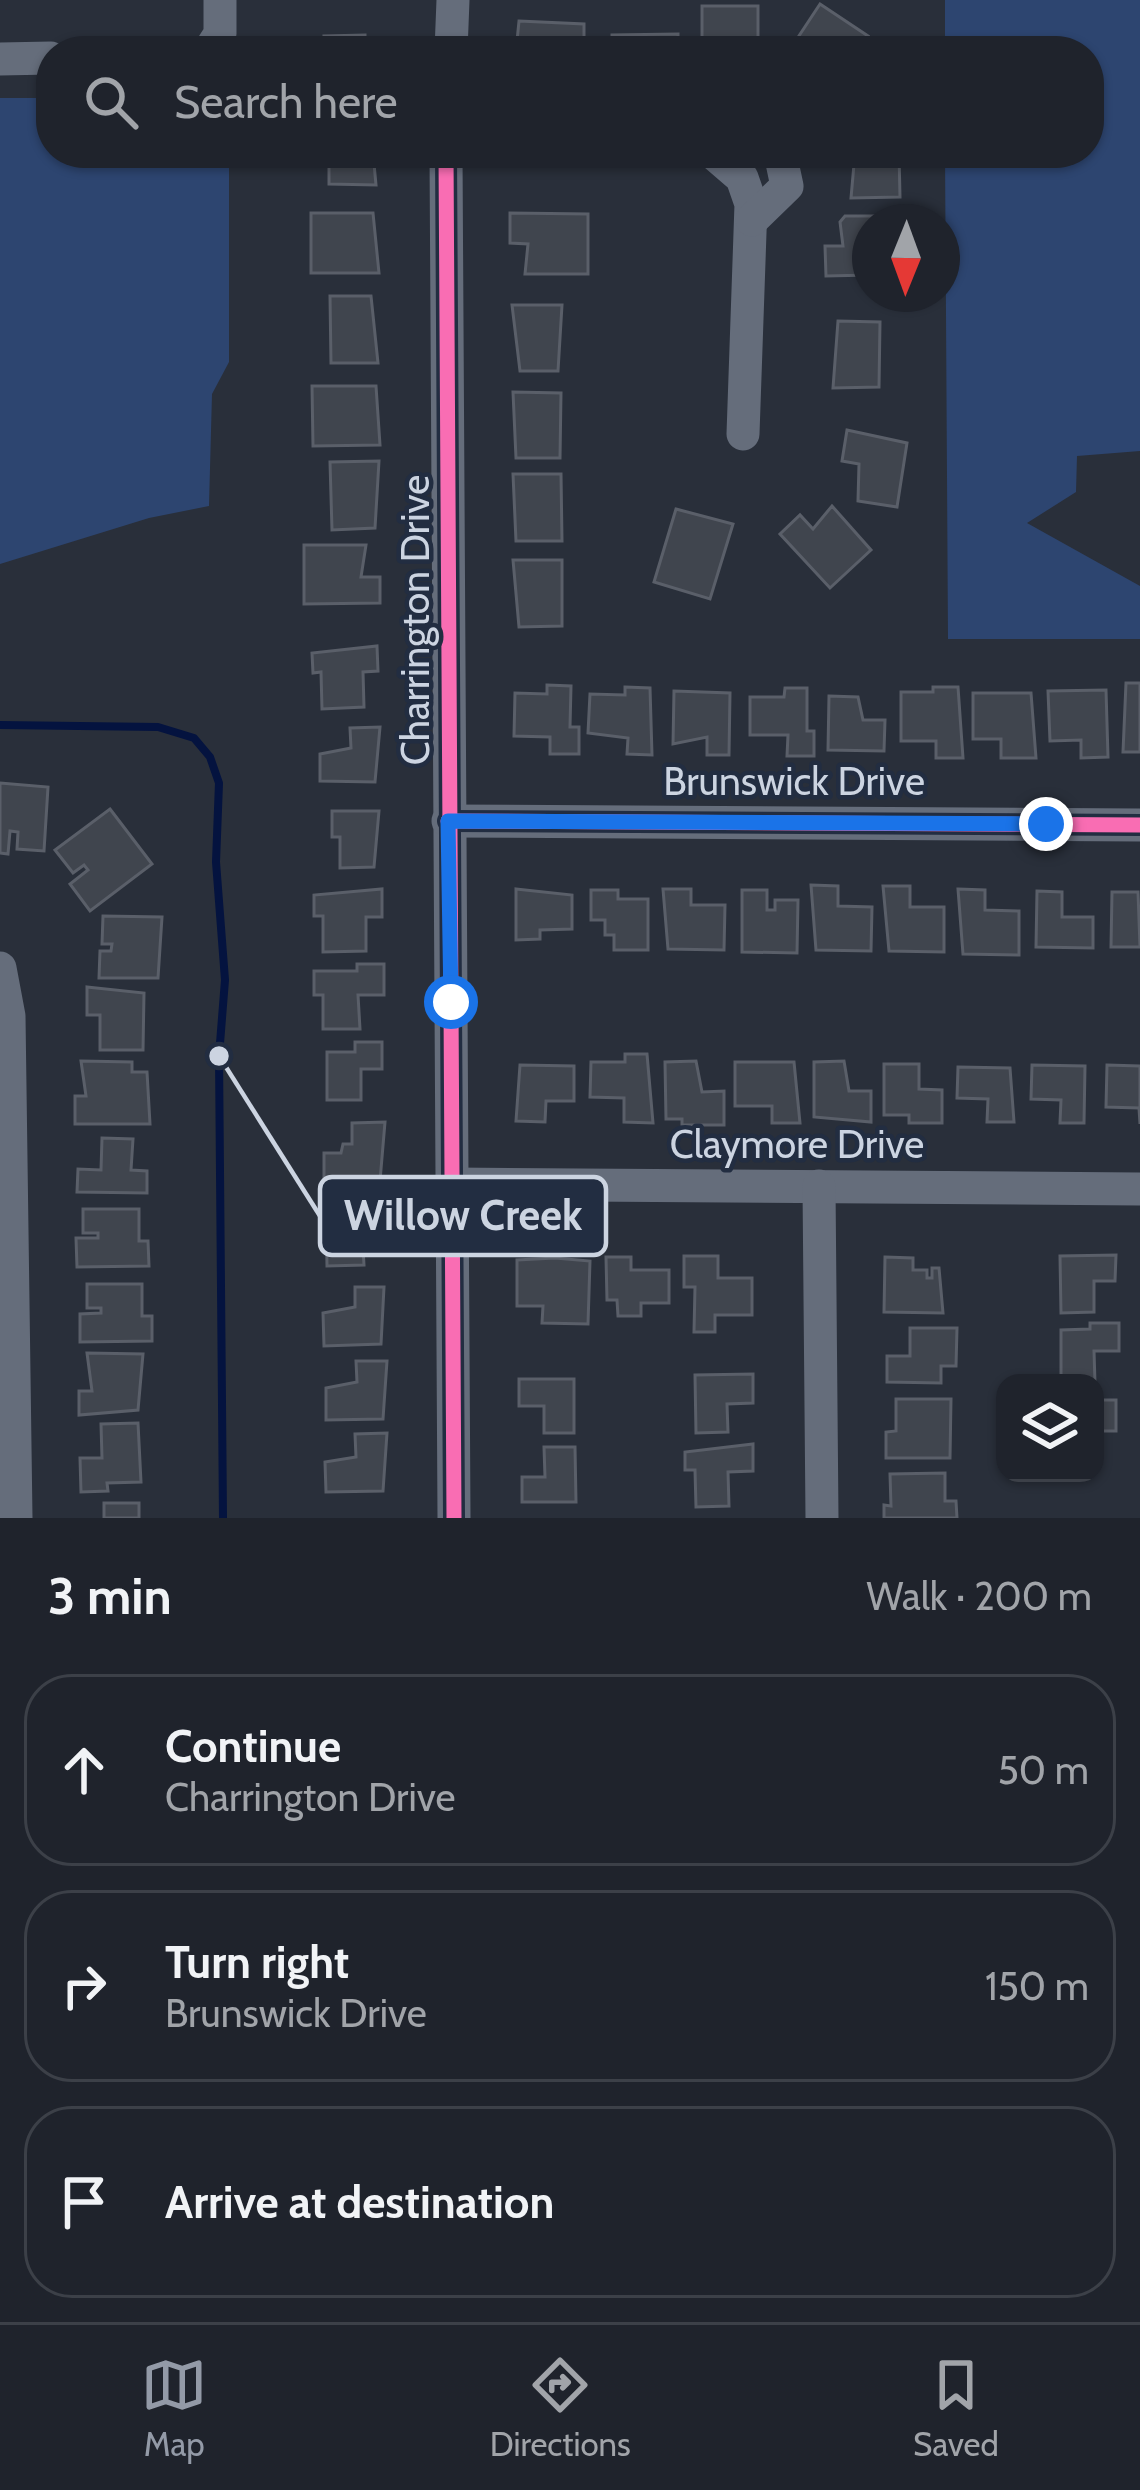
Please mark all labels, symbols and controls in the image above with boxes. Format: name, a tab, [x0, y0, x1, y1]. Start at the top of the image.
search box	[36, 36, 1104, 168]
icon: search	[78, 69, 144, 135]
text: Search here	[174, 75, 398, 129]
north arrow	[852, 204, 960, 312]
street label: Charrington Drive	[391, 475, 439, 765]
street label: Brunswick Drive	[663, 757, 925, 805]
route end	[1019, 797, 1073, 851]
route start	[424, 975, 478, 1029]
street label: Claymore Drive	[670, 1120, 924, 1168]
callout: Willow Creek	[320, 1177, 606, 1255]
text: Willow Creek	[344, 1189, 583, 1241]
map controls	[996, 1374, 1104, 1482]
button: layers	[996, 1374, 1104, 1482]
text: 3 min	[48, 1565, 172, 1627]
text: Walk · 200 m	[867, 1572, 1092, 1620]
text: Continue	[165, 1719, 341, 1773]
icon: ahead	[51, 1737, 117, 1803]
text: 50 m	[998, 1746, 1089, 1794]
text: Charrington Drive	[165, 1773, 456, 1821]
text: Turn right	[165, 1935, 349, 1989]
icon: right	[51, 1953, 117, 2019]
text: 150 m	[985, 1962, 1089, 2010]
text: Brunswick Drive	[165, 1989, 427, 2037]
icon: arrive	[51, 2169, 117, 2235]
text: Arrive at destination	[165, 2175, 554, 2229]
tab: Map	[141, 2352, 207, 2464]
tab: Directions	[490, 2352, 631, 2464]
tab: Saved	[913, 2352, 999, 2464]

